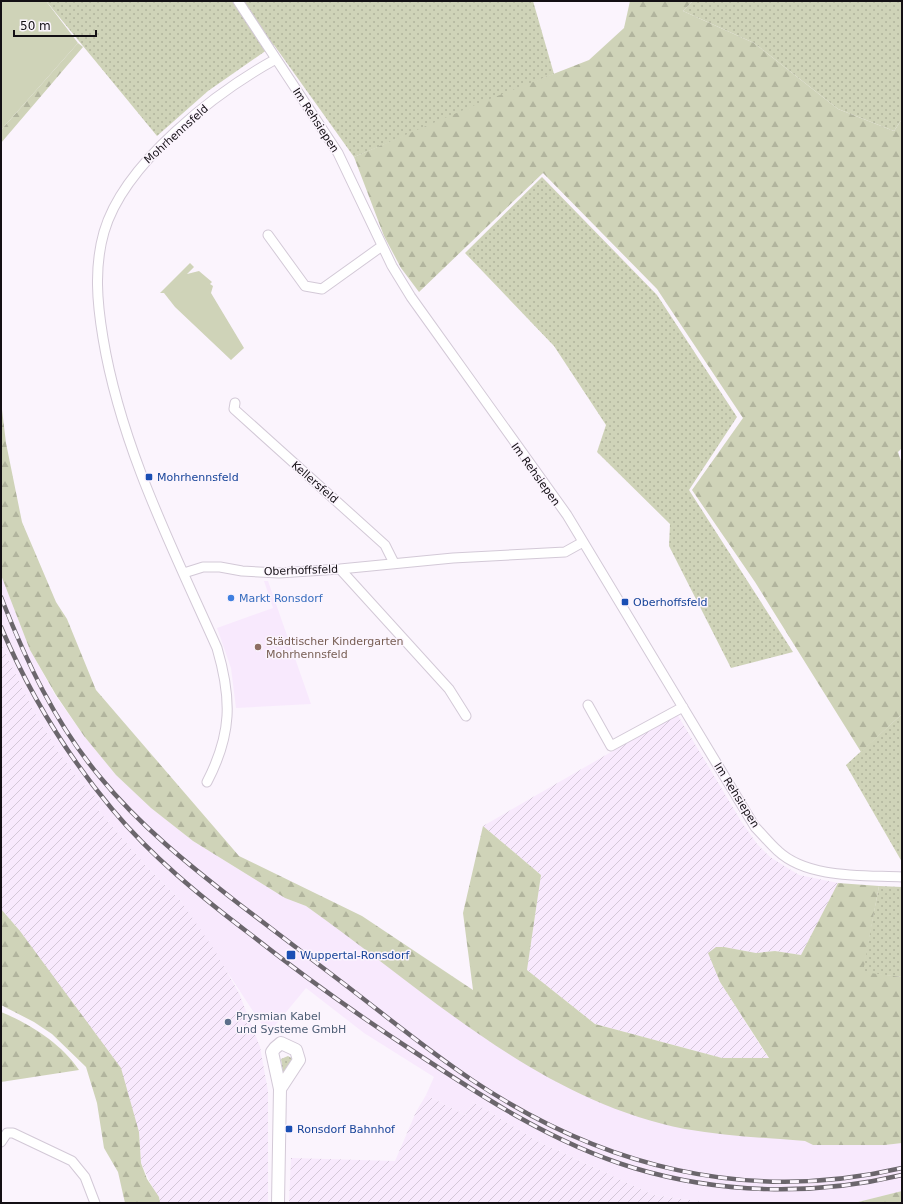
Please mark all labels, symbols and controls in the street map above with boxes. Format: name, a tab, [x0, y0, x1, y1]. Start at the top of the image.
scale bar	[14, 12, 96, 38]
text: 50 m	[20, 19, 51, 33]
street label: Im Rehsiepen	[290, 85, 341, 155]
street label: Mohrhennsfeld	[142, 102, 211, 167]
street label: Im Rehsiepen	[508, 440, 563, 508]
street label: Kellersfeld	[289, 459, 341, 506]
place label: Mohrhennsfeld	[157, 471, 239, 484]
marker: Mohrhennsfeld	[144, 472, 154, 482]
street label: Oberhoffsfeld	[264, 563, 338, 578]
place label: Markt Ronsdorf	[239, 592, 324, 605]
marker: Markt Ronsdorf	[226, 593, 236, 603]
place label: Oberhoffsfeld	[633, 596, 707, 609]
marker: Oberhoffsfeld	[620, 597, 630, 607]
place label: Städtischer Kindergarten Mohrhennsfeld	[266, 635, 404, 661]
marker: Städtischer Kindergarten Mohrhennsfeld	[253, 642, 263, 652]
street label: Im Rehsiepen	[711, 760, 762, 830]
marker: Wuppertal-Ronsdorf	[285, 949, 297, 961]
place label: Wuppertal-Ronsdorf	[300, 949, 411, 962]
place label: Prysmian Kabel und Systeme GmbH	[236, 1010, 346, 1036]
marker: Prysmian Kabel und Systeme GmbH	[223, 1017, 233, 1027]
place label: Ronsdorf Bahnhof	[297, 1123, 396, 1136]
marker: Ronsdorf Bahnhof	[284, 1124, 294, 1134]

